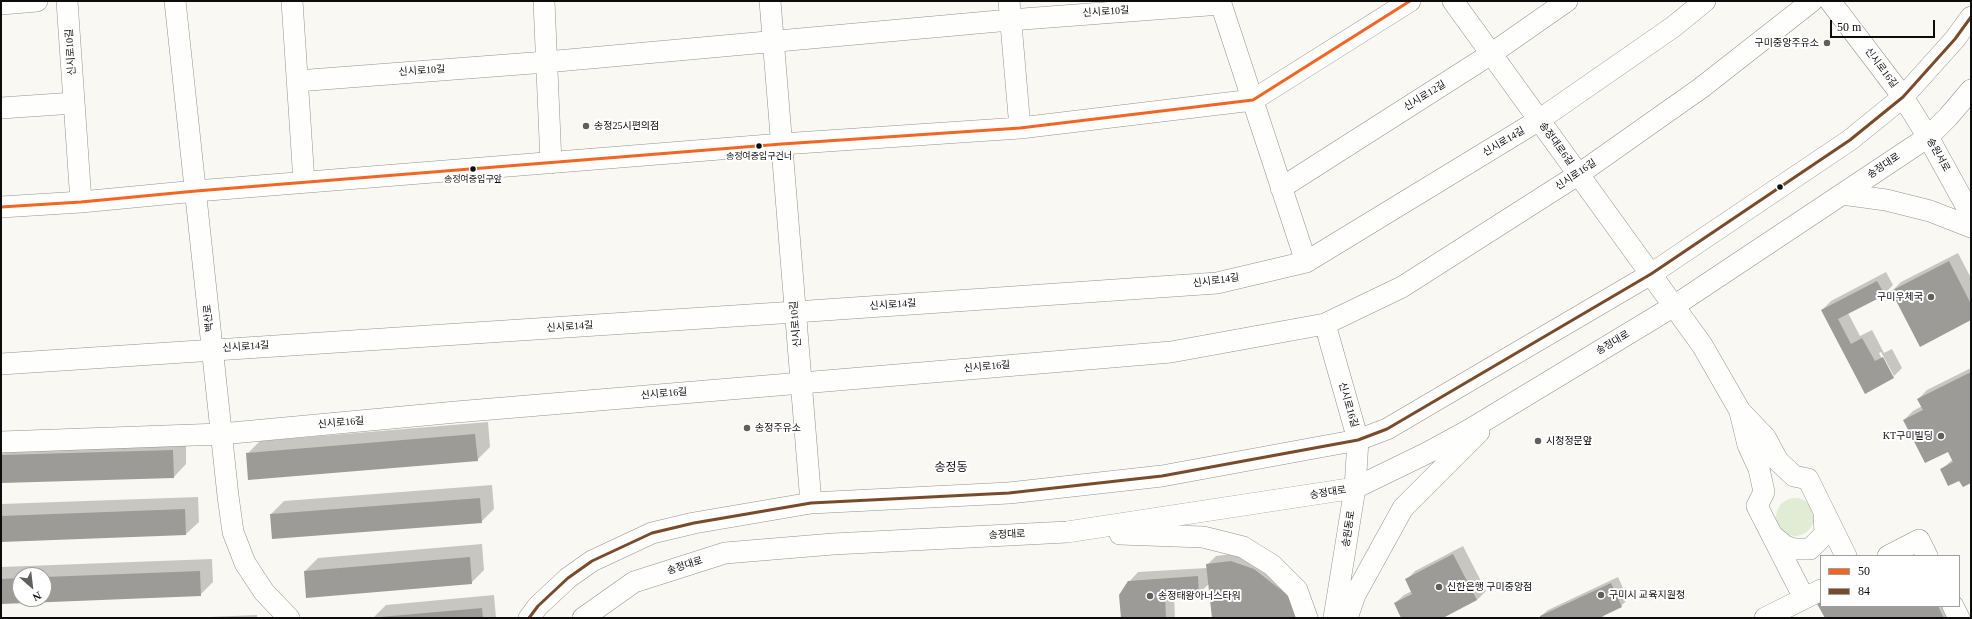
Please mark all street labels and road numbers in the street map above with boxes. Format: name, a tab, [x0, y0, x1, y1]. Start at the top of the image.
street label: 신시로10길	[1082, 4, 1130, 20]
street label: 신시로10길	[63, 28, 79, 76]
street label: 신시로16길	[1862, 46, 1900, 90]
street label: 신시로10길	[398, 63, 446, 79]
street label: 신시로12길	[1402, 79, 1448, 113]
street label: 송정대로6길	[1536, 120, 1576, 168]
street label: 신시로14길	[1481, 125, 1527, 159]
street label: 송원서로	[1924, 136, 1952, 174]
street label: 송정대로	[1865, 151, 1903, 181]
street label: 신시로16길	[1553, 157, 1599, 193]
street label: 신시로14길	[1192, 272, 1240, 290]
street label: 신시로14길	[869, 297, 917, 313]
street label: 신시로10길	[788, 300, 804, 348]
street label: 백산로	[202, 304, 216, 332]
street label: 신시로14길	[546, 319, 594, 335]
street label: 송정대로	[1594, 328, 1632, 358]
street label: 신시로14길	[222, 339, 270, 355]
street label: 신시로16길	[963, 359, 1011, 375]
street label: 신시로16길	[1336, 381, 1360, 429]
street label: 신시로16길	[640, 386, 688, 402]
street label: 신시로16길	[317, 415, 365, 431]
street label: 송정대로	[1309, 484, 1347, 502]
street label: 송원동로	[1340, 510, 1358, 548]
street label: 송정대로	[988, 528, 1026, 542]
street label: 송정대로	[666, 555, 704, 577]

